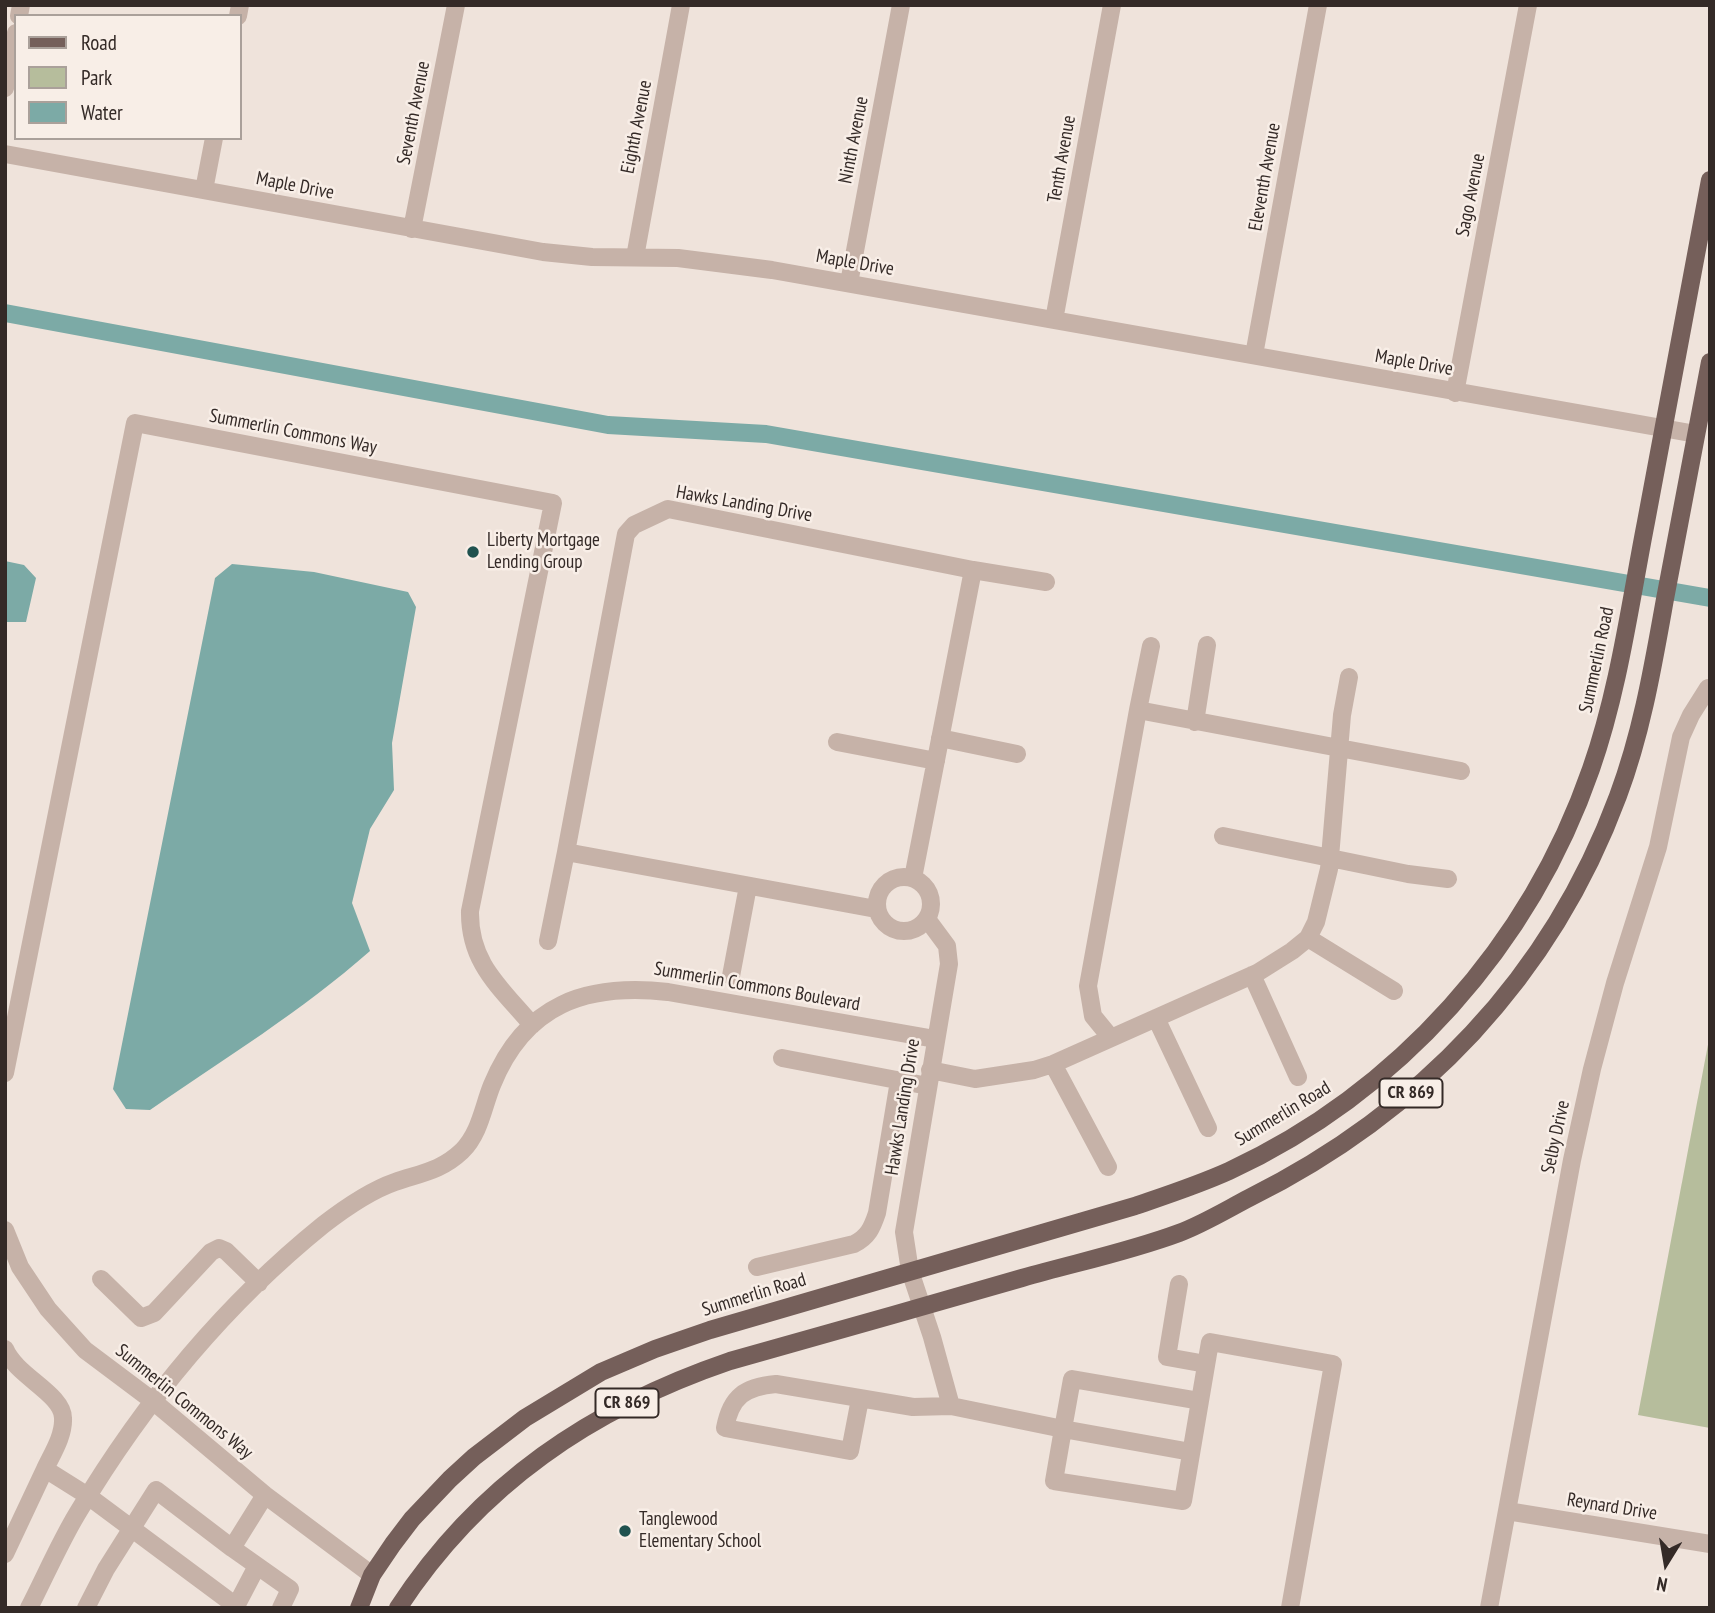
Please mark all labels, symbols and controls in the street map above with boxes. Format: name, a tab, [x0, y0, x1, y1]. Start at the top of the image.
legend	[14, 14, 242, 140]
text: Road	[81, 29, 117, 56]
street label: Seventh Avenue	[393, 59, 435, 167]
text: Park	[81, 64, 112, 91]
street label: Eighth Avenue	[617, 78, 657, 176]
street label: Ninth Avenue	[834, 94, 874, 186]
text: Water	[81, 99, 123, 126]
street label: Tenth Avenue	[1043, 113, 1081, 205]
street label: Eleventh Avenue	[1244, 121, 1286, 233]
street label: Sago Avenue	[1452, 151, 1490, 239]
street label: Maple Drive	[254, 167, 336, 205]
street label: Maple Drive	[814, 245, 896, 281]
street label: Maple Drive	[1373, 345, 1455, 381]
street label: Summerlin Commons Way	[207, 405, 379, 459]
street label: Hawks Landing Drive	[674, 481, 814, 527]
place label: Liberty Mortgage Lending Group	[487, 530, 600, 574]
marker: Liberty Mortgage Lending Group	[465, 544, 481, 560]
street label: Summerlin Road	[1575, 605, 1619, 715]
street label: Summerlin Commons Boulevard	[652, 958, 862, 1016]
street label: Hawks Landing Drive	[881, 1037, 925, 1177]
street label: Summerlin Road	[1231, 1077, 1335, 1151]
road number: CR 869	[1380, 1078, 1442, 1108]
street label: Selby Drive	[1537, 1098, 1575, 1176]
street label: Summerlin Road	[699, 1268, 809, 1322]
street label: Summerlin Commons Way	[111, 1340, 257, 1464]
road number: CR 869	[596, 1388, 658, 1418]
street label: Reynard Drive	[1565, 1489, 1659, 1525]
place label: Tanglewood Elementary School	[639, 1509, 761, 1553]
marker: Tanglewood Elementary School	[617, 1523, 633, 1539]
north arrow	[1631, 1529, 1701, 1599]
text: N	[1655, 1572, 1669, 1597]

